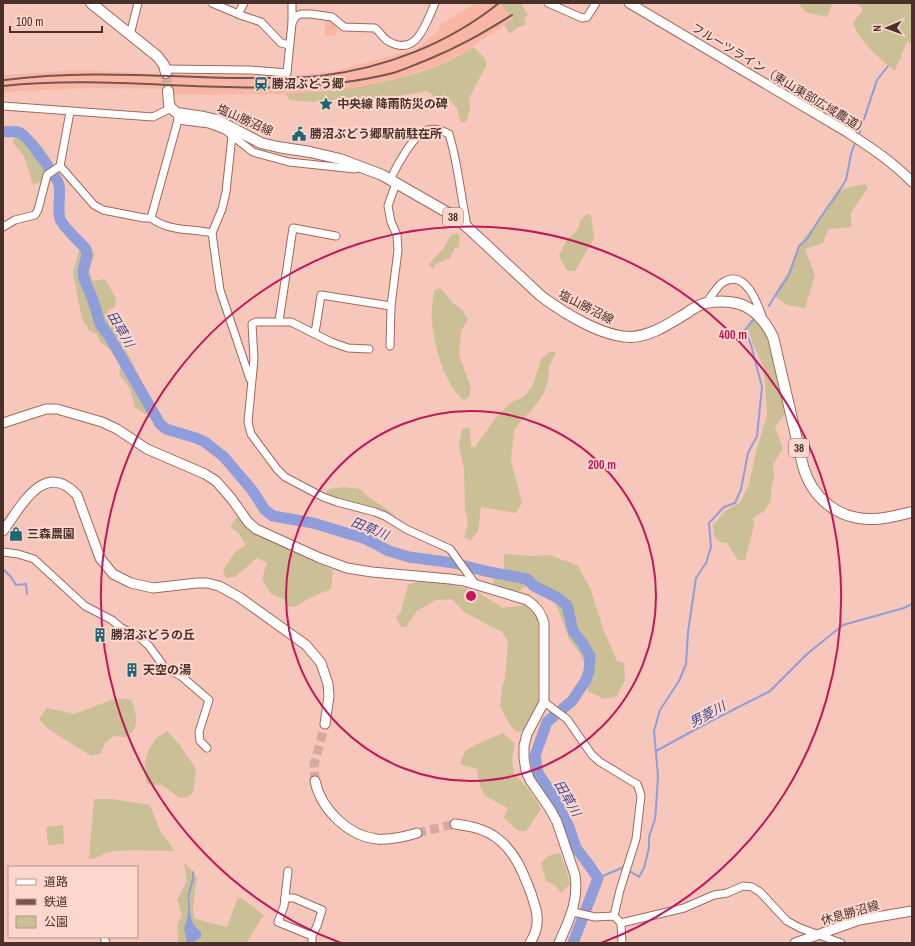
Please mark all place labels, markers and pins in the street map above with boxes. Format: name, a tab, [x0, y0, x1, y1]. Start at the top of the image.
station icon: 勝沼ぶどう郷	[253, 76, 269, 92]
place label: 勝沼ぶどう郷	[272, 76, 344, 92]
place icon: 中央線 降雨防災の碑	[318, 96, 334, 112]
place label: 中央線 降雨防災の碑	[337, 96, 448, 112]
public building icon: 勝沼ぶどう郷駅前駐在所	[291, 126, 307, 142]
place label: 勝沼ぶどう郷駅前駐在所	[310, 126, 442, 142]
shop icon: 三森農園	[8, 526, 24, 542]
place label: 三森農園	[27, 526, 75, 542]
centre of rings	[464, 589, 478, 603]
building icon: 勝沼ぶどうの丘	[92, 627, 108, 643]
place label: 勝沼ぶどうの丘	[111, 627, 195, 643]
building icon: 天空の湯	[124, 662, 140, 678]
place label: 天空の湯	[143, 662, 191, 678]

